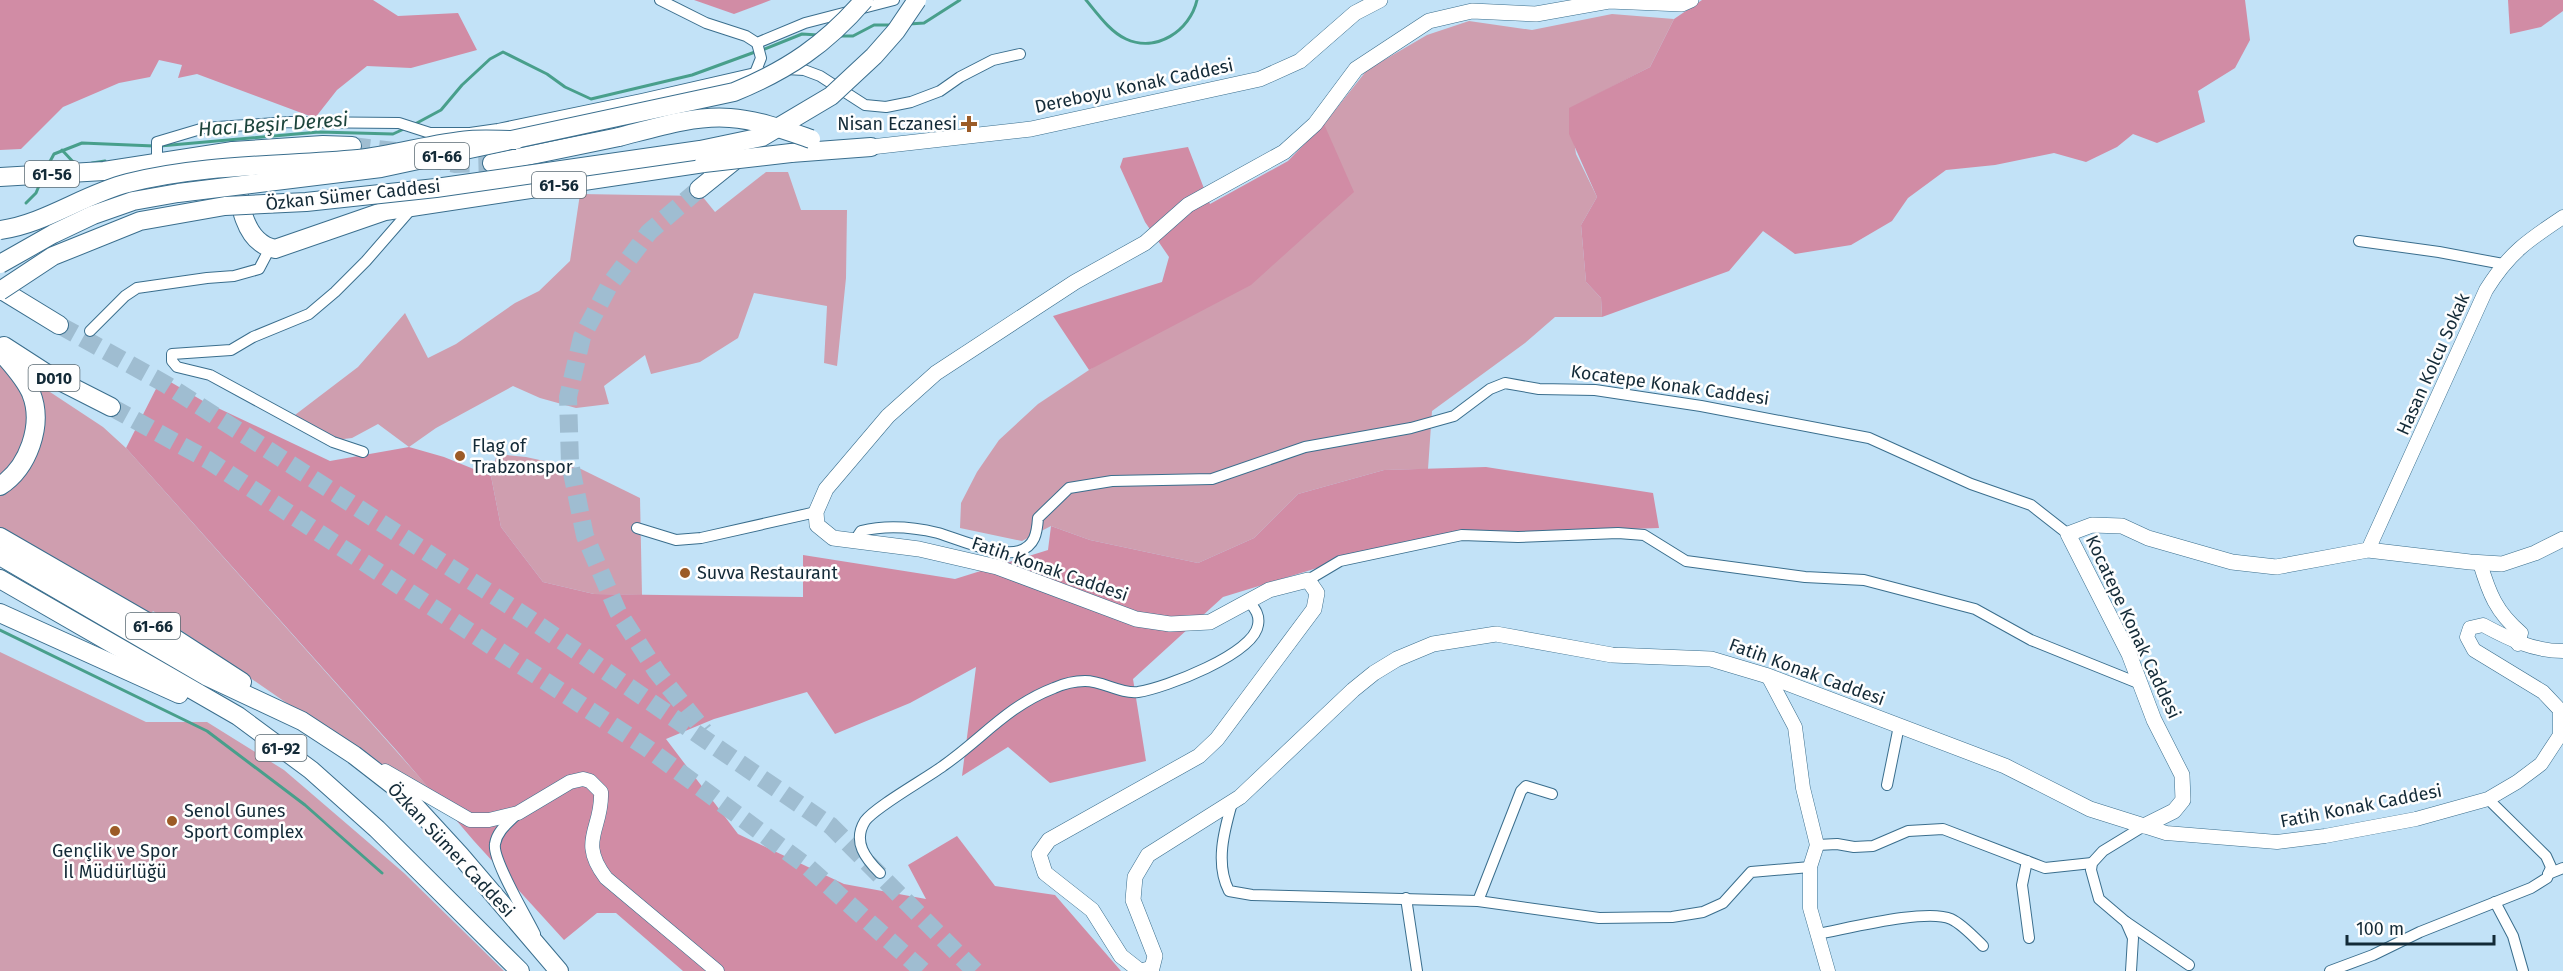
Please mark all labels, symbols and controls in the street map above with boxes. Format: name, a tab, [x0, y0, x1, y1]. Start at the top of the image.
street label: Dereboyu Konak Caddesi	[1033, 54, 1235, 118]
water label: Hacı Beşir Deresi	[197, 107, 349, 142]
place label: Nisan Eczanesi	[837, 113, 957, 135]
marker: Nisan Eczanesi	[962, 117, 976, 131]
road number: 61-66	[415, 143, 469, 169]
road number: 61-56	[25, 161, 79, 187]
road number: 61-56	[532, 172, 586, 198]
street label: Özkan Sümer Caddesi	[264, 175, 442, 215]
street label: Hasan Kolcu Sokak	[2392, 289, 2475, 438]
street label: Kocatepe Konak Caddesi	[1569, 360, 1771, 410]
road number: D010	[28, 365, 80, 391]
place label: Flag of Trabzonspor	[472, 435, 573, 478]
marker: Flag of Trabzonspor	[453, 449, 467, 463]
street label: Fatih Konak Caddesi	[969, 532, 1131, 606]
street label: Kocatepe Konak Caddesi	[2081, 532, 2185, 722]
place label: Suvva Restaurant	[697, 562, 838, 584]
marker: Suvva Restaurant	[678, 566, 692, 580]
road number: 61-66	[126, 613, 180, 639]
street label: Fatih Konak Caddesi	[1726, 634, 1888, 710]
road number: 61-92	[256, 735, 306, 761]
street label: Özkan Sümer Caddesi	[383, 778, 519, 922]
street label: Fatih Konak Caddesi	[2278, 780, 2444, 832]
place label: Senol Gunes Sport Complex	[184, 800, 303, 843]
marker: Senol Gunes Sport Complex	[165, 814, 179, 828]
marker: Gençlik ve Spor İl Müdürlüğü	[108, 824, 122, 838]
place label: Gençlik ve Spor İl Müdürlüğü	[52, 840, 178, 883]
scale bar	[2347, 908, 2494, 946]
text: 100 m	[2356, 918, 2404, 940]

